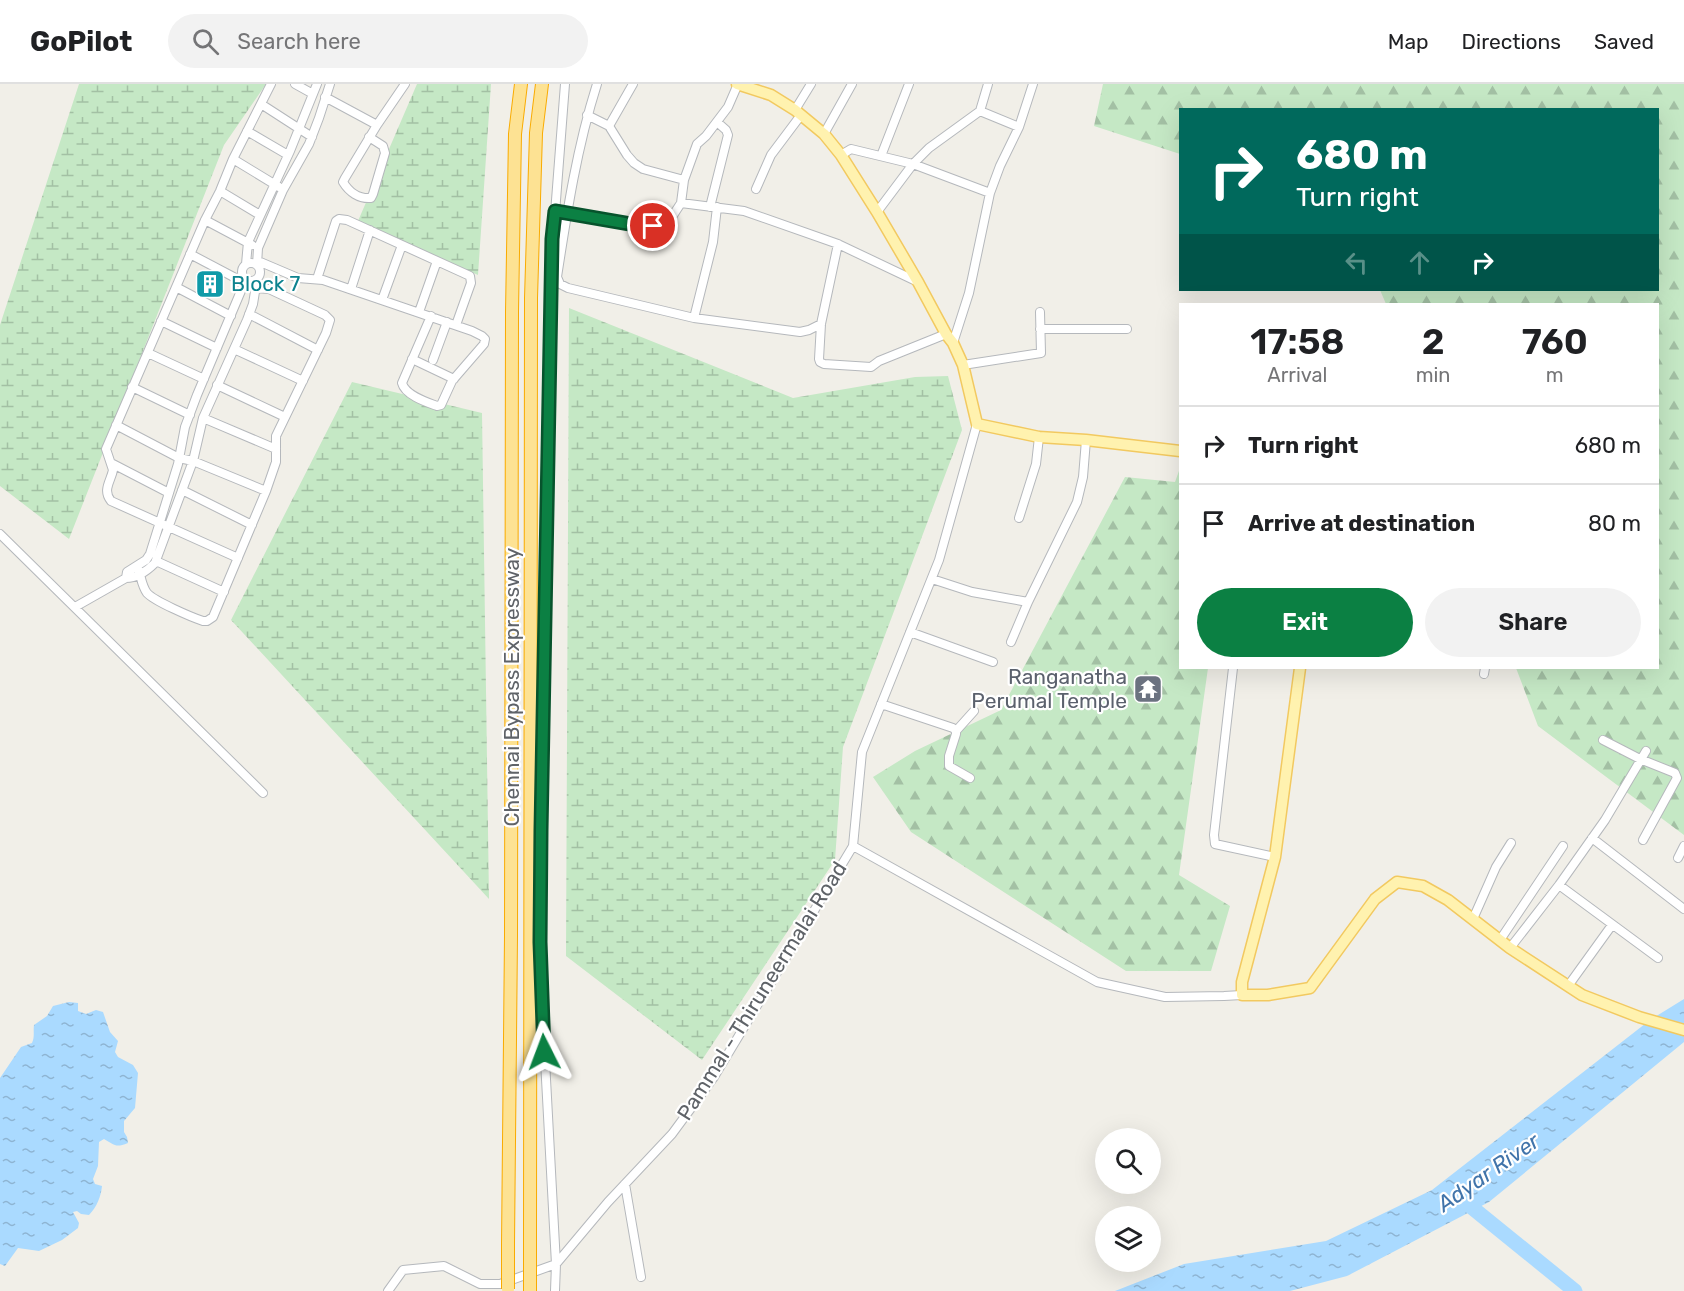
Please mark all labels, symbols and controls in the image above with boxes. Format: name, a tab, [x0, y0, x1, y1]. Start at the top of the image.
search box	[168, 14, 588, 68]
text: GoPilot	[30, 25, 132, 58]
icon: search	[189, 25, 222, 58]
text: Search here	[237, 28, 361, 55]
text: Map	[1388, 29, 1429, 54]
text: Directions	[1462, 29, 1561, 54]
text: Saved	[1594, 29, 1654, 54]
text: 680 m	[1296, 130, 1428, 180]
icon: right	[1197, 132, 1275, 210]
text: Turn right	[1296, 181, 1419, 213]
pin	[627, 200, 678, 251]
icon: arrive	[636, 209, 669, 242]
icon: left	[1340, 246, 1373, 279]
icon: ahead	[1403, 246, 1436, 279]
icon: right	[1466, 246, 1499, 279]
building icon: Block 7	[194, 268, 226, 300]
place label: Block 7	[231, 271, 301, 296]
text: 17:58	[1250, 320, 1344, 363]
text: 2	[1422, 320, 1444, 363]
text: 760	[1522, 320, 1588, 363]
text: Arrival	[1267, 363, 1327, 387]
text: min	[1416, 363, 1450, 387]
text: m	[1546, 363, 1564, 387]
icon: right	[1197, 429, 1230, 462]
text: Turn right	[1248, 432, 1358, 459]
text: 680 m	[1575, 432, 1641, 459]
icon: arrive	[1197, 507, 1230, 540]
text: Arrive at destination	[1248, 510, 1475, 537]
text: 80 m	[1588, 510, 1641, 537]
street label: Chennai Bypass Expressway	[499, 547, 524, 826]
button: Exit	[1197, 588, 1413, 657]
button: Share	[1425, 588, 1641, 657]
place label: Ranganatha Perumal Temple	[971, 664, 1127, 713]
temple icon: Ranganatha Perumal Temple	[1132, 673, 1164, 705]
street label: Pammal - Thiruneermalai Road	[671, 857, 852, 1125]
position arrow	[512, 1020, 576, 1084]
water label: Adyar River	[1431, 1126, 1546, 1218]
map controls	[1095, 1128, 1161, 1272]
button: search	[1095, 1128, 1161, 1194]
button: layers	[1095, 1206, 1161, 1272]

